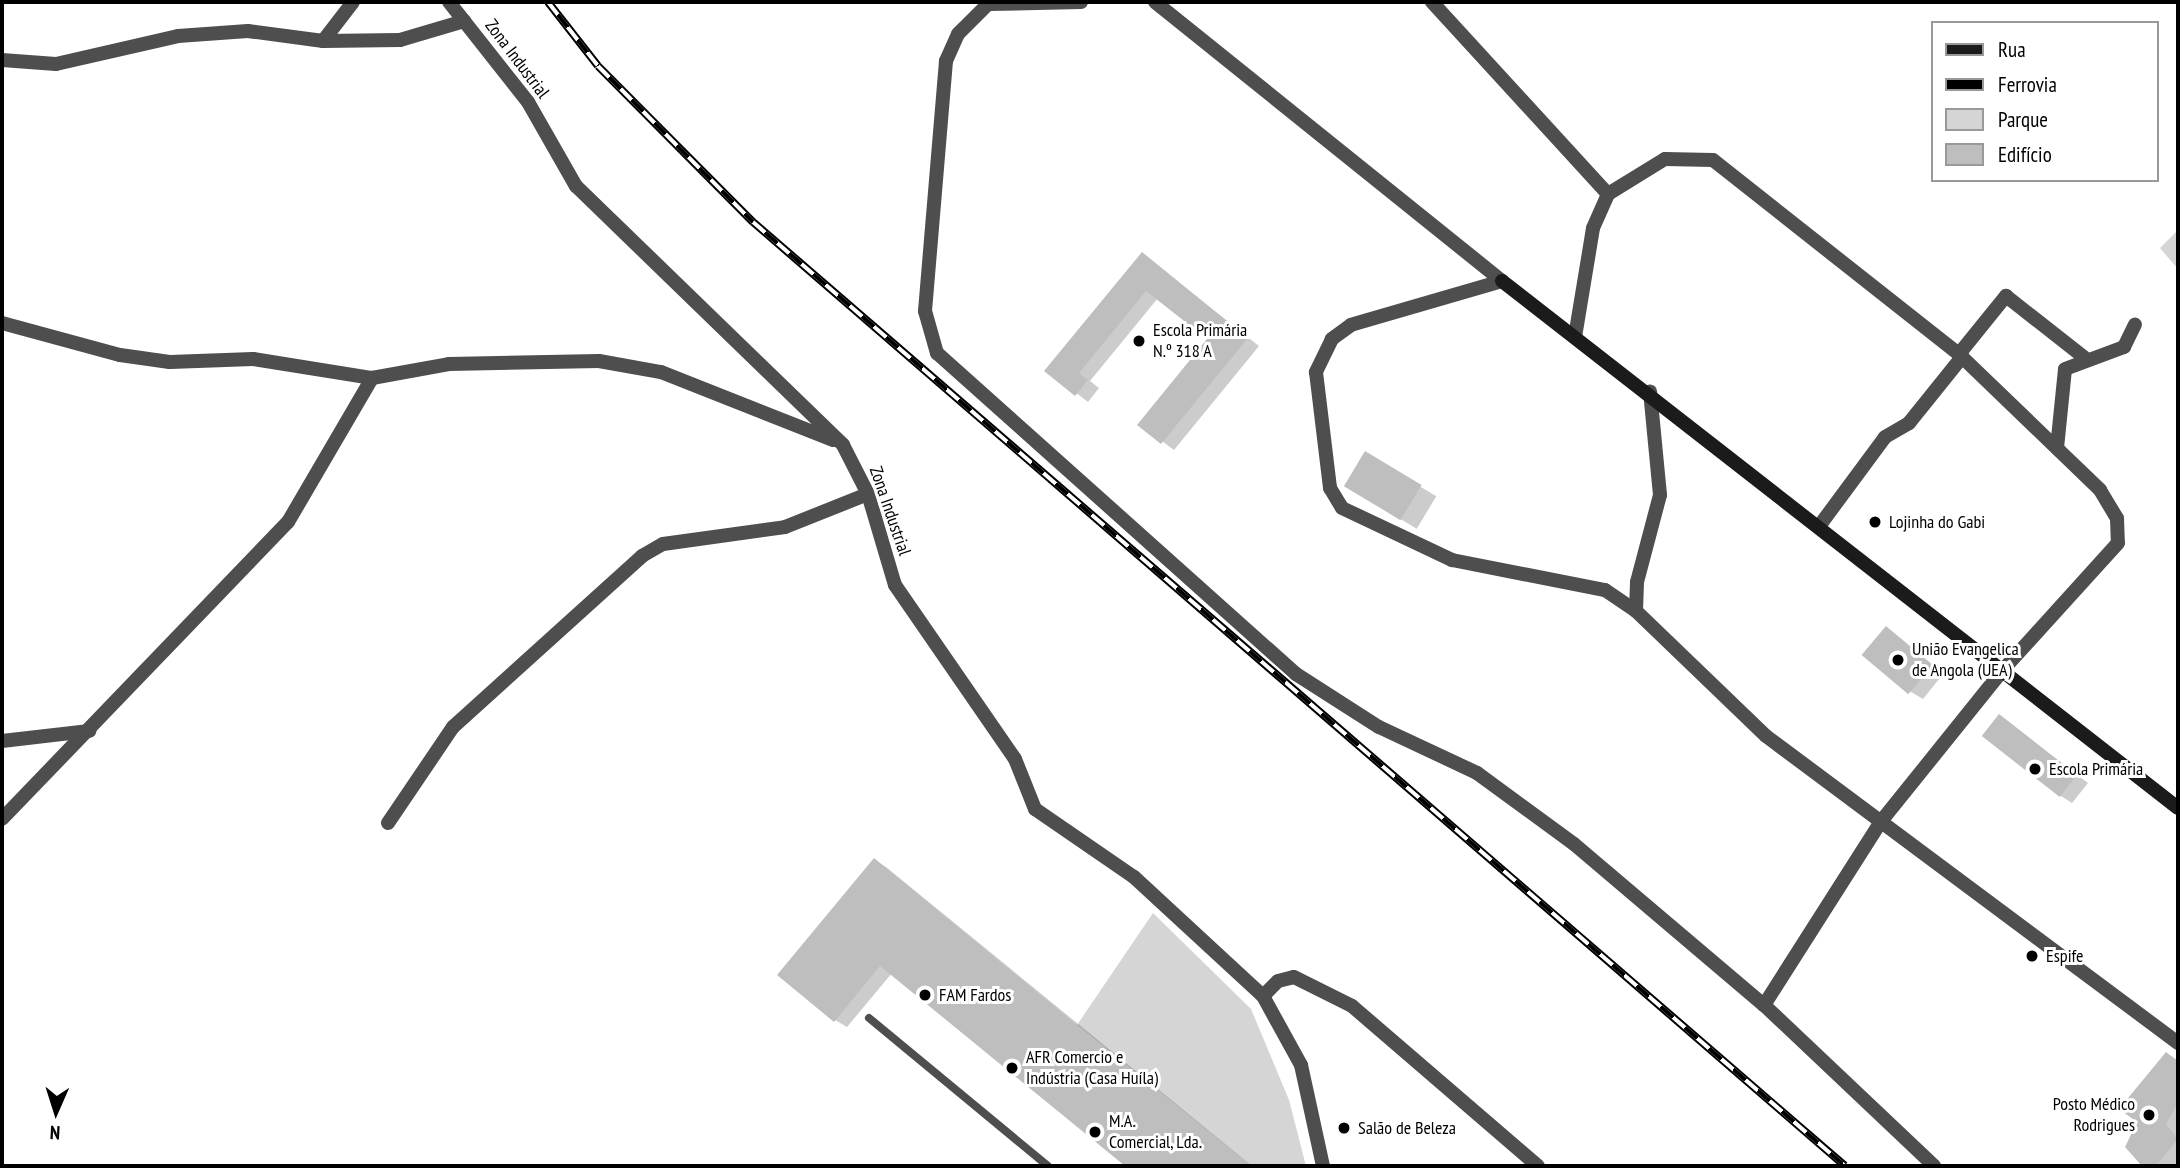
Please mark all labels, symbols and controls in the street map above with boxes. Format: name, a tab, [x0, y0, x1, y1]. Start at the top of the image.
street label: Zona Industrial	[480, 15, 554, 103]
legend	[1932, 21, 2159, 182]
text: Rua	[1998, 36, 2026, 63]
text: Ferrovia	[1998, 71, 2057, 98]
text: Parque	[1998, 106, 2048, 133]
text: Edifício	[1998, 141, 2052, 168]
place label: Escola Primária N.º 318 A	[1153, 320, 1247, 362]
marker: Escola Primária N.º 318 A	[1131, 333, 1147, 349]
street label: Zona Industrial	[865, 464, 915, 558]
place label: Lojinha do Gabi	[1889, 511, 1985, 533]
marker: Lojinha do Gabi	[1867, 514, 1883, 530]
place label: União Evangelica de Angola (UEA)	[1912, 639, 2019, 682]
marker: União Evangelica de Angola (UEA)	[1890, 652, 1906, 668]
place label: Escola Primária	[2049, 758, 2143, 780]
marker: Escola Primária	[2027, 761, 2043, 777]
place label: Espife	[2046, 945, 2083, 967]
marker: Espife	[2024, 948, 2040, 964]
place label: FAM Fardos	[939, 984, 1011, 1006]
marker: FAM Fardos	[917, 987, 933, 1003]
place label: AFR Comercio e Indústria (Casa Huíla)	[1026, 1047, 1158, 1090]
marker: AFR Comercio e Indústria (Casa Huíla)	[1004, 1060, 1020, 1076]
north arrow	[21, 1077, 91, 1147]
place label: Posto Médico Rodrigues	[2053, 1094, 2135, 1136]
marker: Posto Médico Rodrigues	[2141, 1107, 2157, 1123]
place label: M.A. Comercial, Lda.	[1109, 1111, 1203, 1154]
place label: Salão de Beleza	[1358, 1117, 1456, 1139]
marker: Salão de Beleza	[1336, 1120, 1352, 1136]
text: N	[49, 1121, 61, 1145]
marker: M.A. Comercial, Lda.	[1087, 1124, 1103, 1140]

